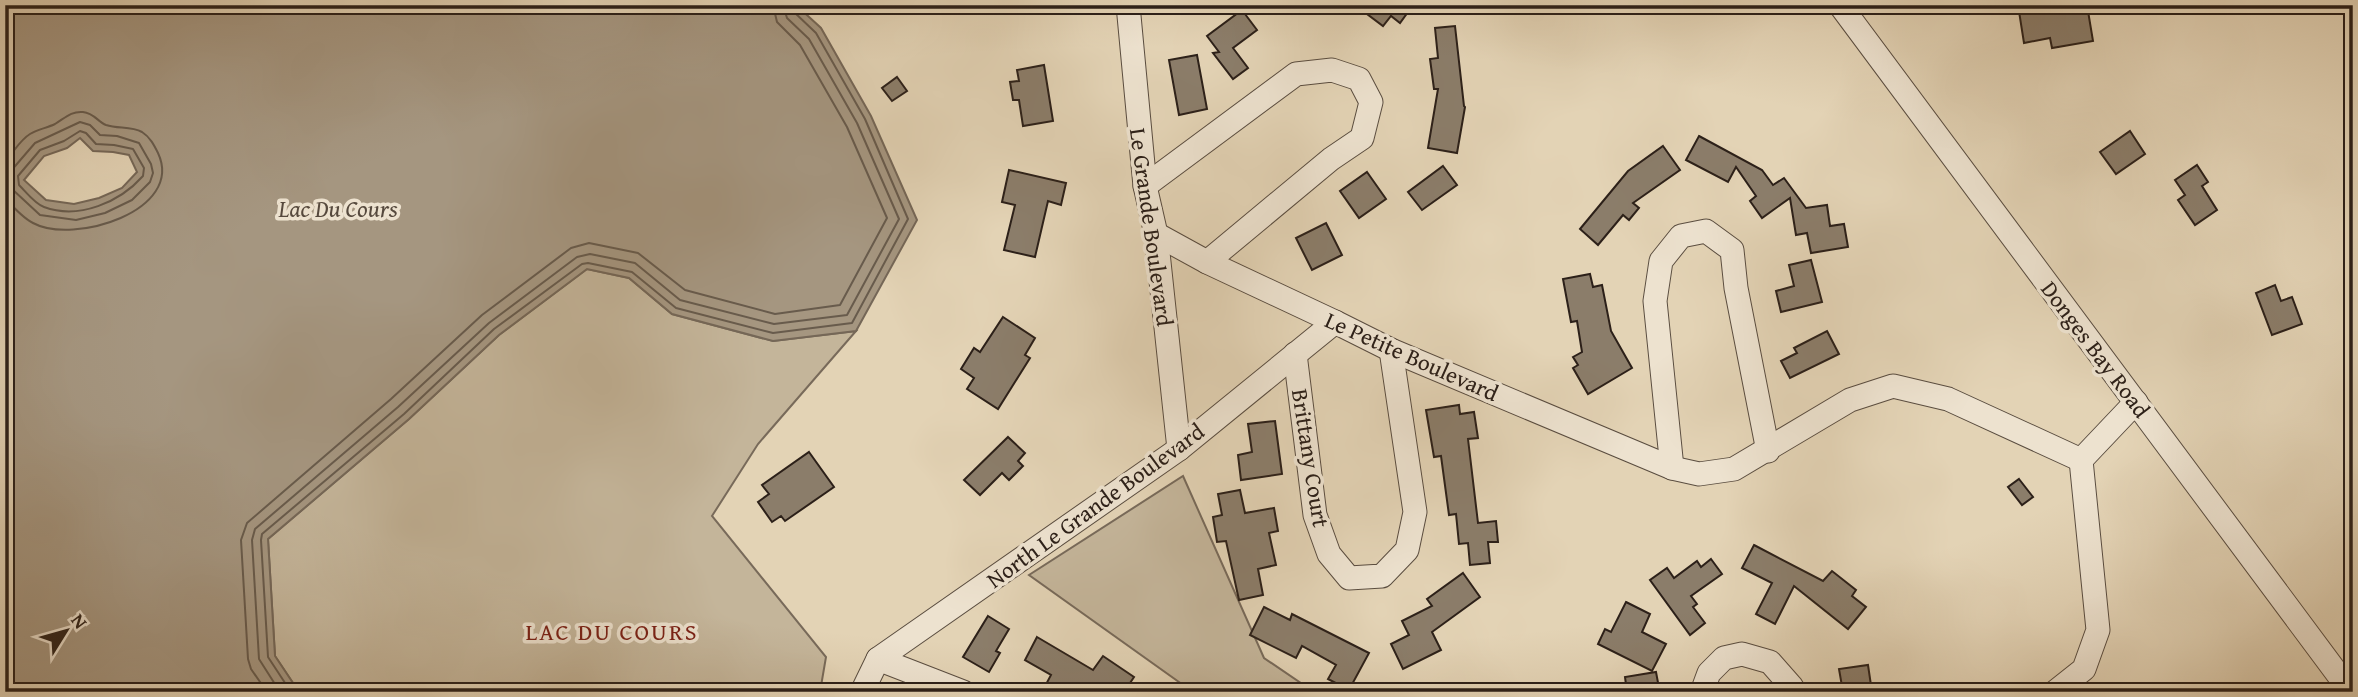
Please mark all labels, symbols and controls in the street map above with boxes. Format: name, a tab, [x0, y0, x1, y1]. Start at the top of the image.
street label: Le Grande Boulevard	[1122, 126, 1182, 329]
water label: Lac Du Cours	[277, 191, 398, 226]
street label: Donges Bay Road	[2034, 274, 2159, 425]
street label: Le Petite Boulevard	[1320, 303, 1505, 409]
street label: Brittany Court	[1284, 386, 1338, 530]
street label: North Le Grande Boulevard	[979, 414, 1211, 595]
north arrow	[32, 596, 102, 666]
text: N	[65, 607, 95, 635]
district label: LAC DU COURS	[526, 614, 698, 649]

